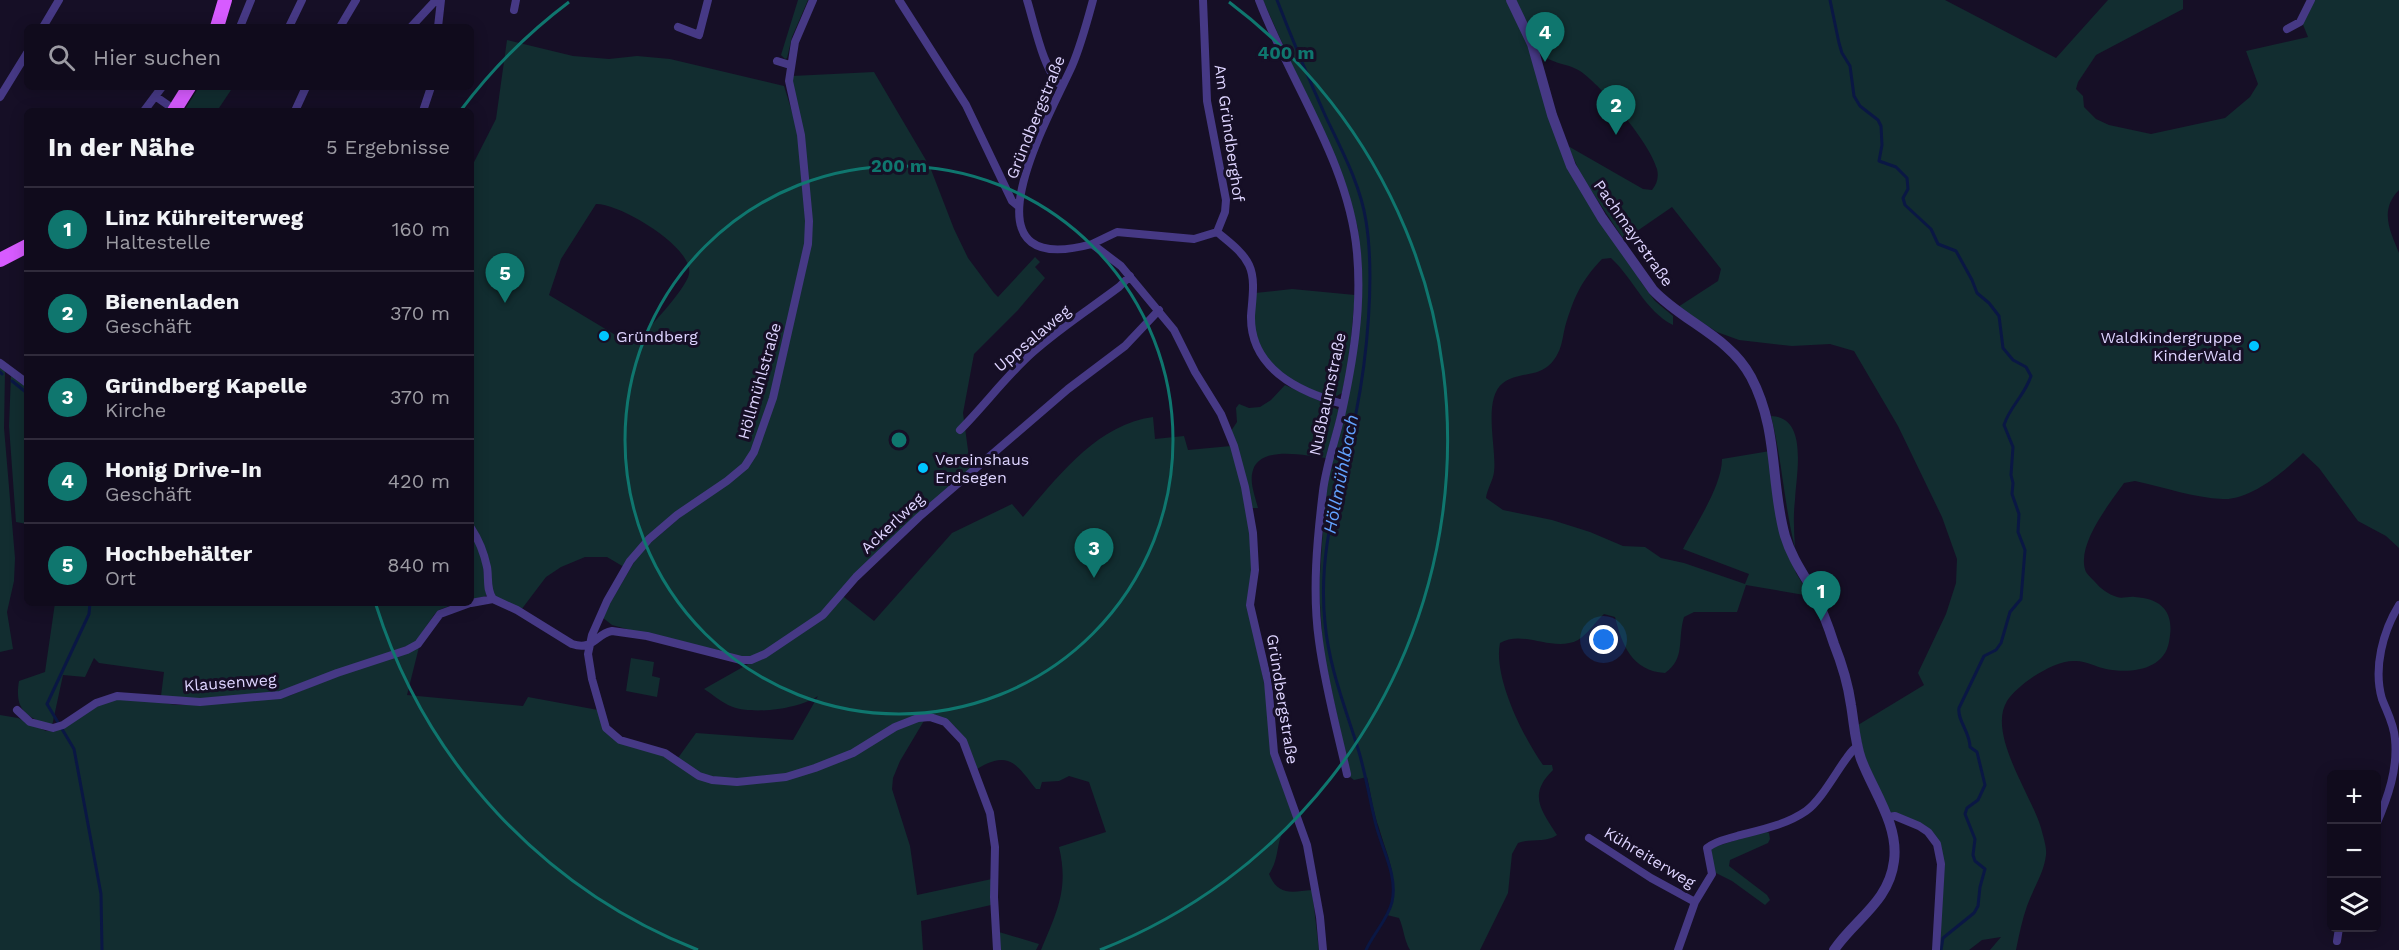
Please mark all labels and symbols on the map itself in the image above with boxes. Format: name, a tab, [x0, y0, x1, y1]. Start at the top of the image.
pin: 4	[1526, 13, 1564, 62]
text: 400 m	[1258, 42, 1314, 63]
street label: Gründbergstraße	[1002, 53, 1069, 182]
street label: Am Gründberghof	[1210, 63, 1249, 204]
pin: 2	[1596, 86, 1636, 135]
text: 200 m	[871, 155, 927, 176]
street label: Pachmayrstraße	[1590, 176, 1677, 290]
pin: 5	[486, 254, 524, 303]
street label: Uppsalaweg	[990, 301, 1075, 376]
street label: Höllmühlstraße	[734, 321, 785, 442]
place label: Gründberg	[616, 327, 698, 346]
place label: Waldkindergruppe KinderWald	[2100, 328, 2242, 365]
marker: Gründberg	[597, 329, 611, 343]
street label: Nußbaumstraße	[1305, 331, 1350, 457]
marker: Waldkindergruppe KinderWald	[2247, 339, 2261, 353]
water label: Höllmühlbach	[1319, 413, 1362, 535]
centre of rings	[889, 430, 909, 450]
place label: Vereinshaus Erdsegen	[935, 450, 1029, 487]
marker: Vereinshaus Erdsegen	[916, 461, 930, 475]
street label: Ackerlweg	[857, 489, 928, 557]
pin: 3	[1074, 528, 1114, 578]
pin: 1	[1802, 572, 1840, 621]
your location	[1589, 625, 1618, 654]
street label: Gründbergstraße	[1263, 633, 1302, 765]
street label: Klausenweg	[183, 670, 277, 695]
street label: Kühreiterweg	[1601, 823, 1699, 892]

